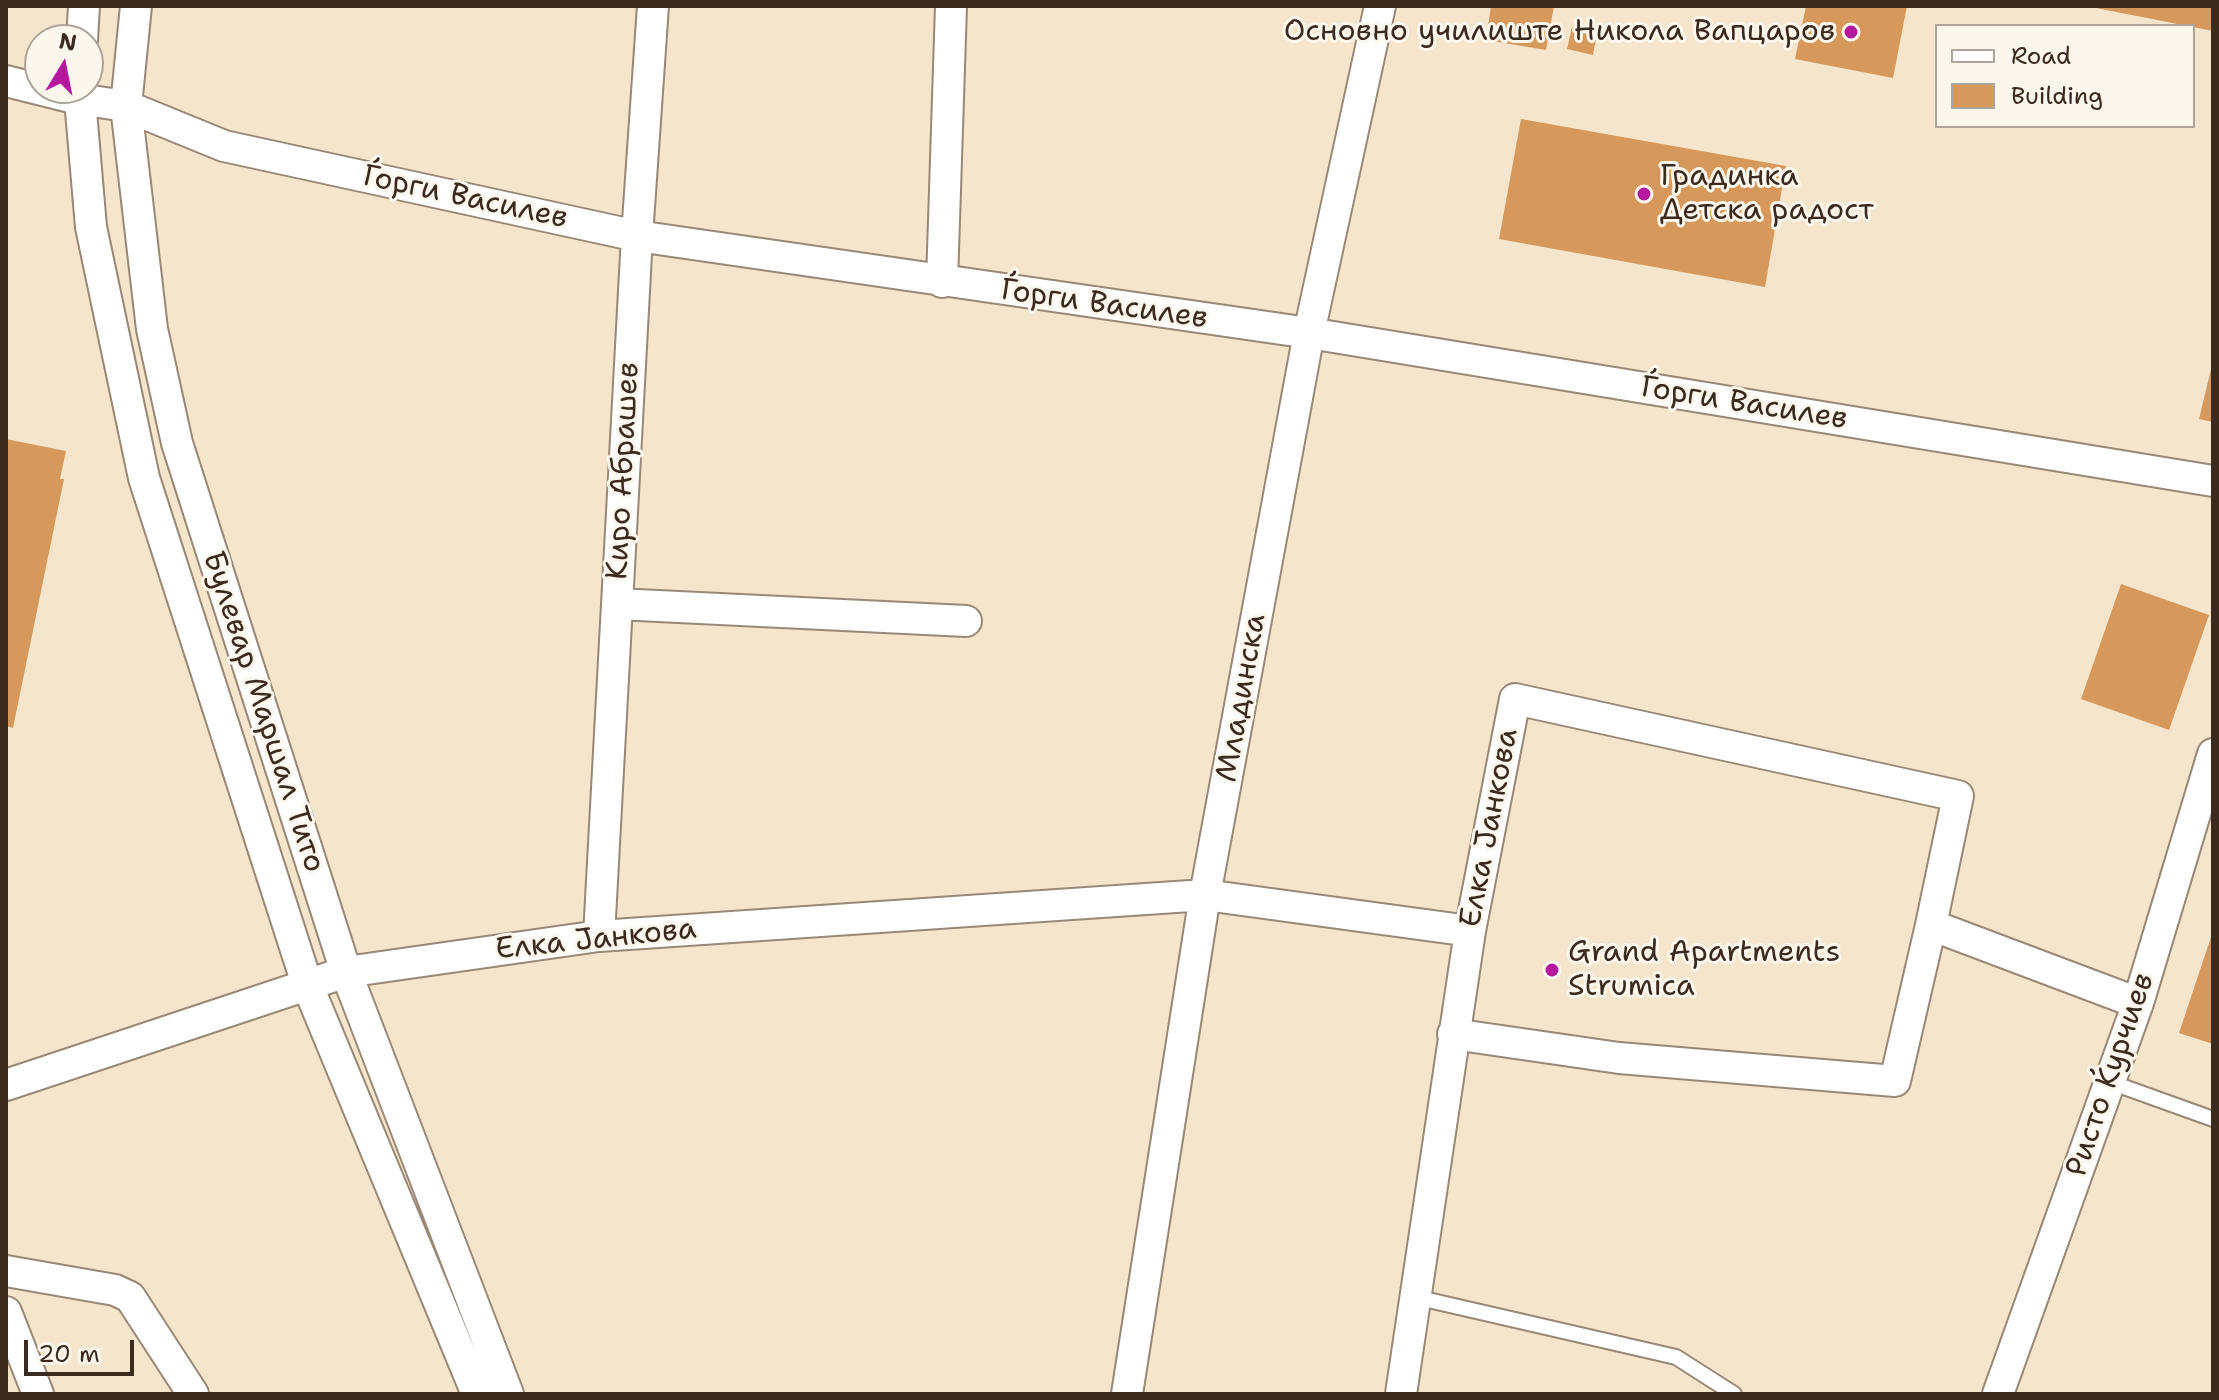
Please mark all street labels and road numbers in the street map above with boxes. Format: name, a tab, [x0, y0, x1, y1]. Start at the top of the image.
street label: Ѓорги Василев	[359, 159, 571, 237]
street label: Ѓорги Василев	[998, 273, 1210, 337]
street label: Киро Абрашев	[600, 361, 648, 581]
street label: Ѓорги Василев	[1638, 370, 1850, 438]
street label: Булевар Маршал Тито	[194, 547, 332, 877]
street label: Младинска	[1210, 611, 1274, 785]
street label: Елка Јанкова	[1453, 726, 1527, 930]
street label: Елка Јанкова	[494, 912, 698, 968]
street label: Ристо Ќурчиев	[2059, 969, 2163, 1181]

